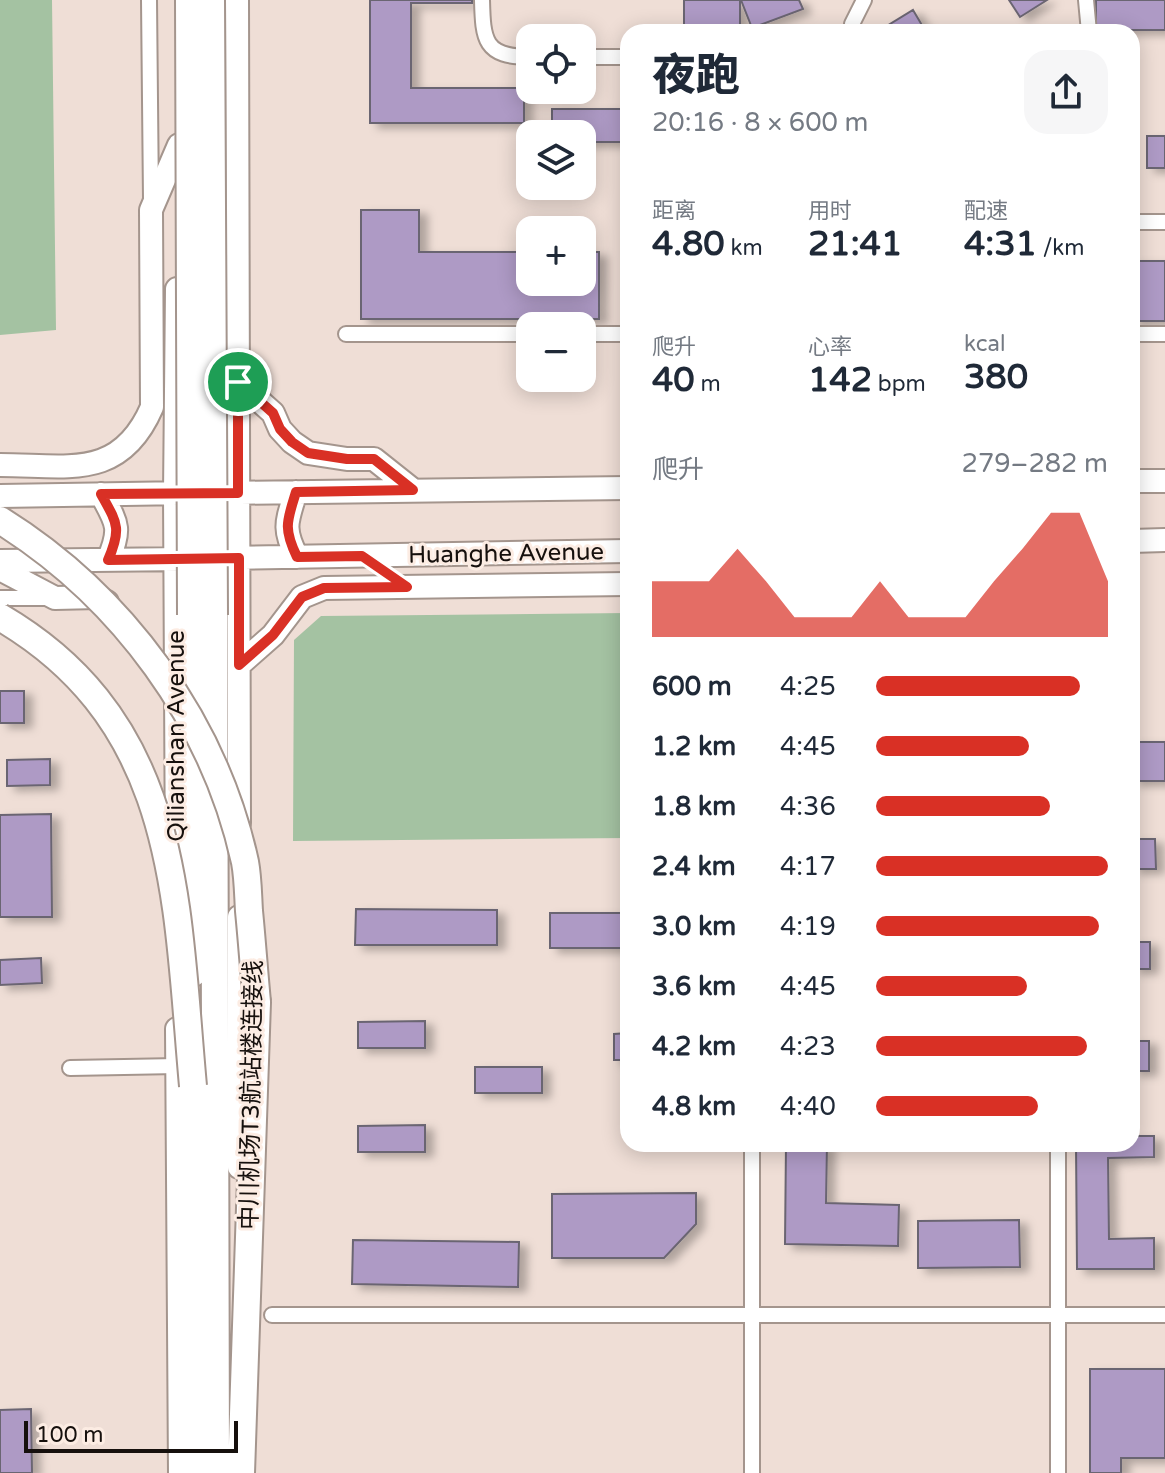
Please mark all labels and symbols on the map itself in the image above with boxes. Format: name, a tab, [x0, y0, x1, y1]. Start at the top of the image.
pin	[204, 348, 272, 416]
street label: Huanghe Avenue	[408, 537, 604, 570]
street label: Qilianshan Avenue	[162, 630, 191, 842]
street label: 中川机场T3航站楼连接线	[235, 960, 268, 1230]
scale bar	[24, 1417, 238, 1453]

